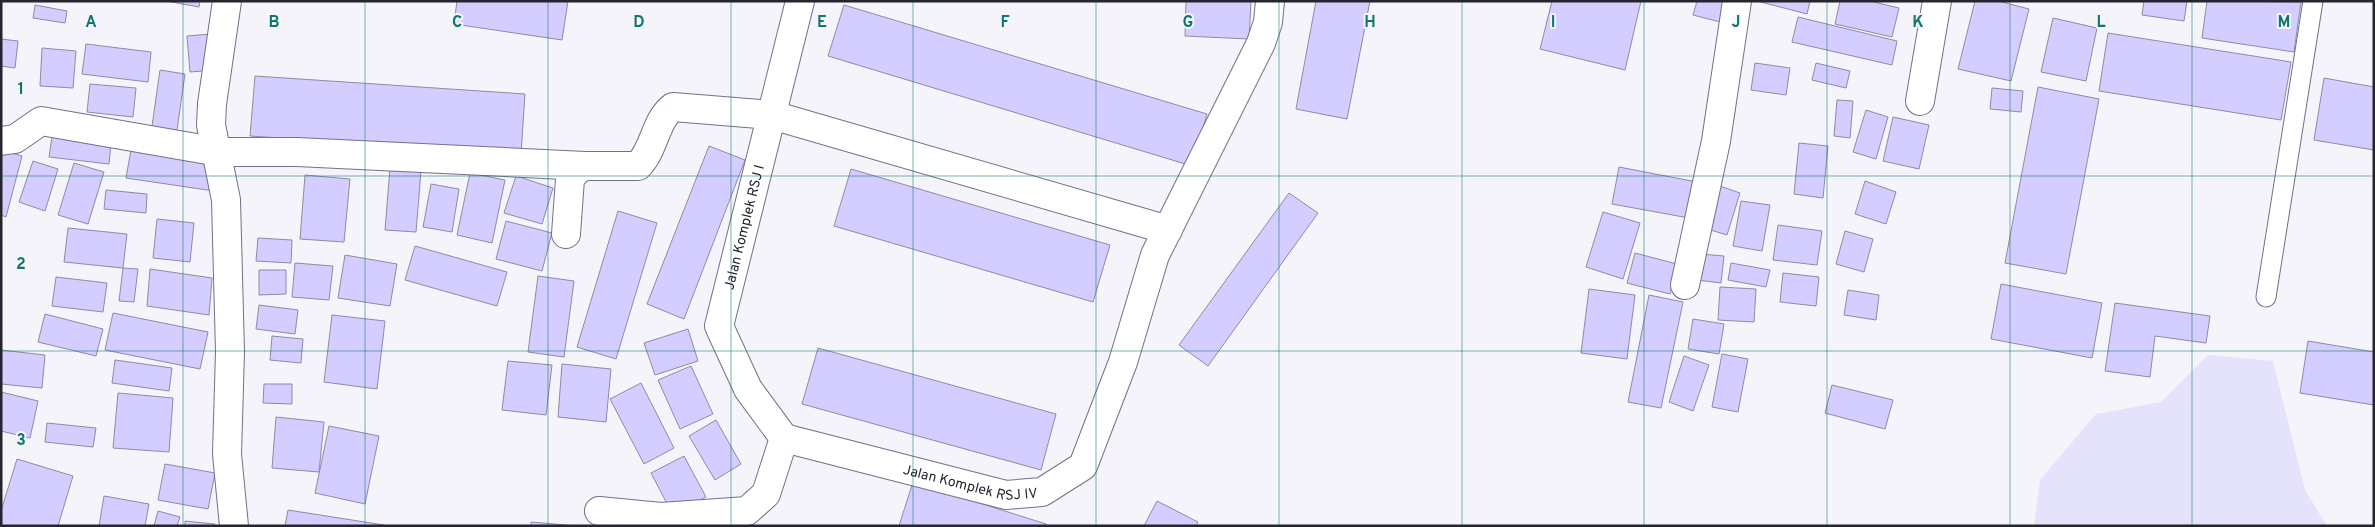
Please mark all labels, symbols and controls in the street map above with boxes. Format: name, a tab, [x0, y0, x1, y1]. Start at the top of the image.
text: A	[85, 13, 97, 33]
text: B	[268, 13, 280, 33]
text: C	[452, 13, 462, 33]
text: D	[633, 13, 645, 33]
text: E	[817, 13, 827, 33]
text: F	[1000, 13, 1010, 33]
text: G	[1183, 13, 1193, 33]
text: H	[1364, 13, 1376, 33]
text: I	[1551, 13, 1555, 33]
text: J	[1732, 13, 1740, 33]
text: K	[1912, 13, 1924, 33]
text: L	[2096, 13, 2106, 33]
text: M	[2278, 13, 2290, 33]
text: 1	[18, 80, 24, 100]
street label: Jalan Komplek RSJ I	[721, 163, 769, 292]
text: 2	[16, 255, 26, 275]
text: 3	[16, 431, 26, 451]
street label: Jalan Komplek RSJ IV	[901, 462, 1038, 505]

